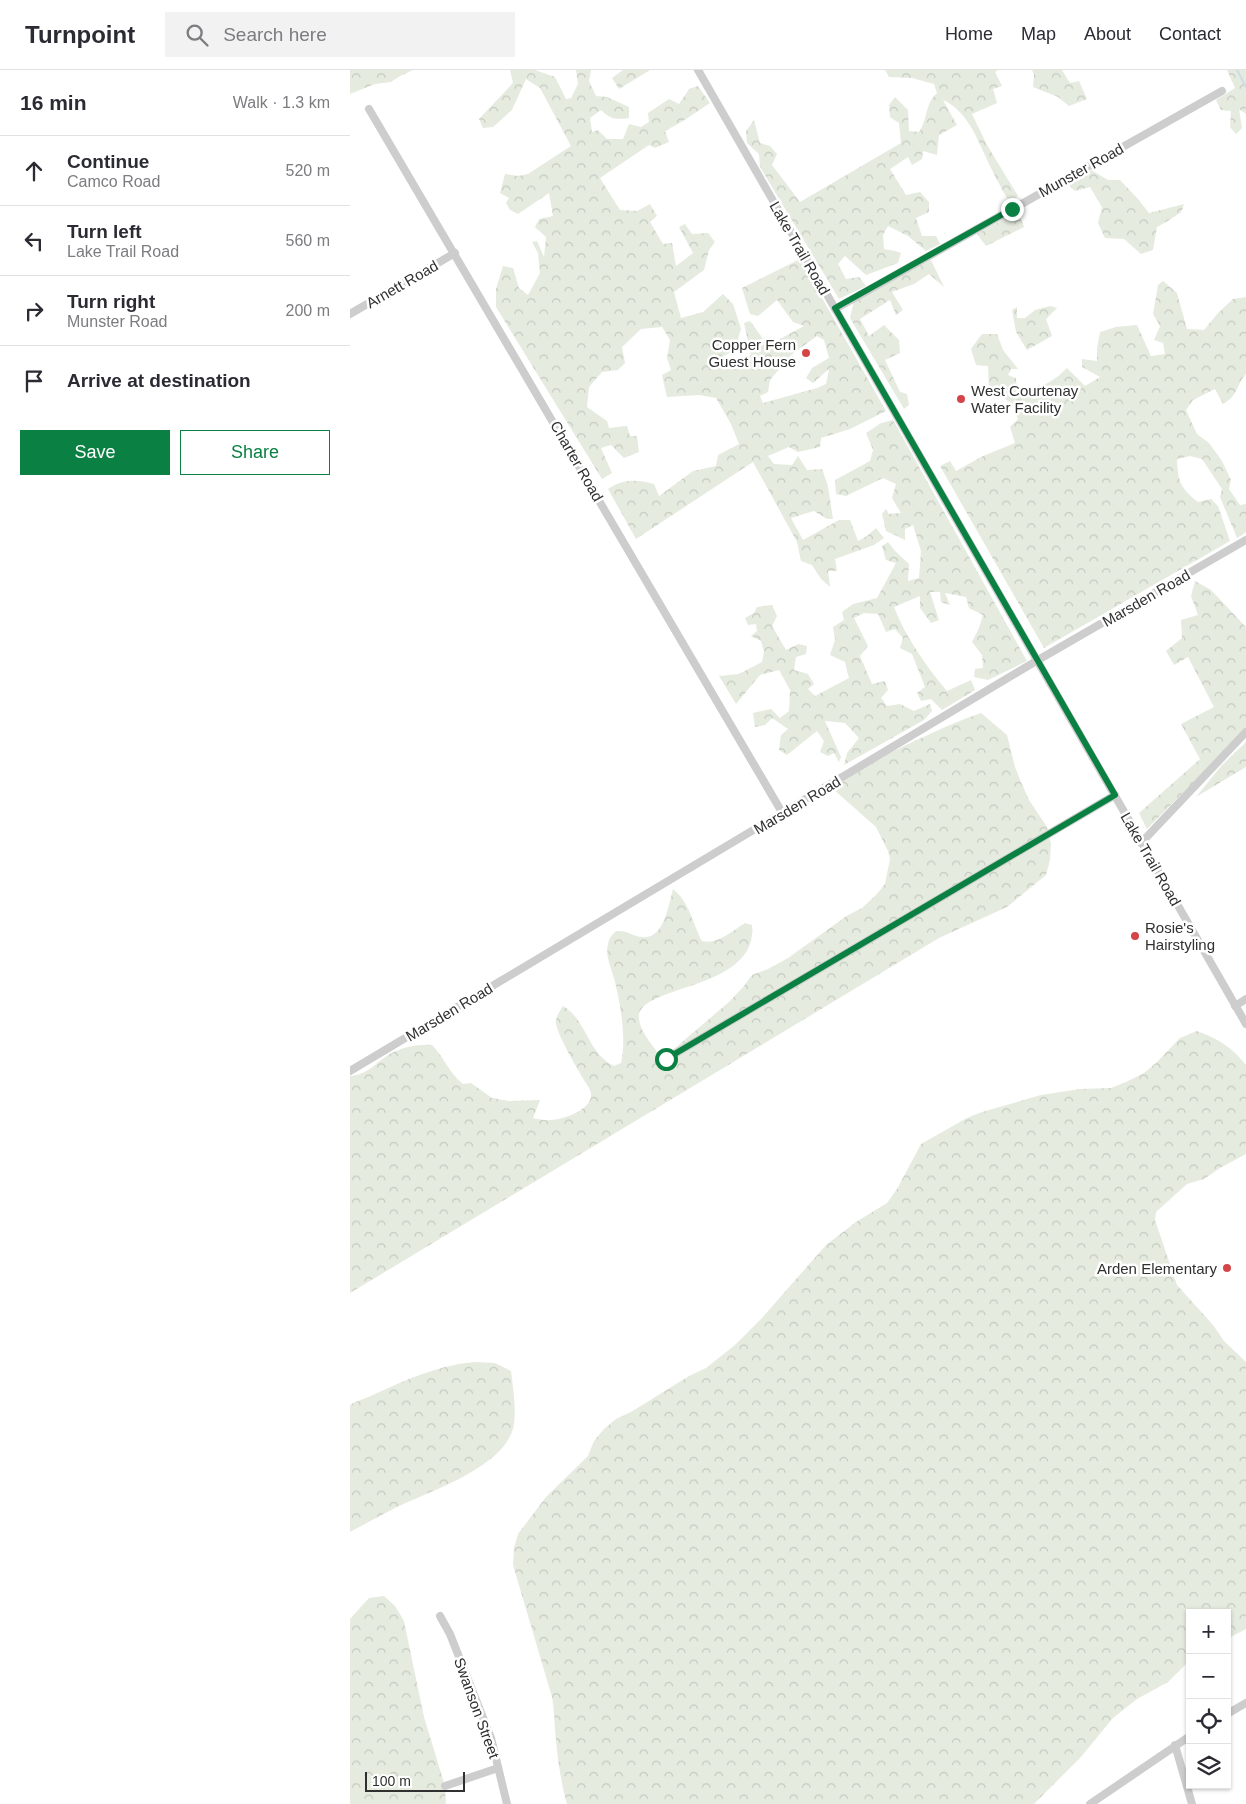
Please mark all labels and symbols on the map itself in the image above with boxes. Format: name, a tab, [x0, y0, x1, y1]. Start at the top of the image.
street label: Munster Road	[1036, 140, 1126, 200]
street label: Lake Trail Road	[766, 198, 834, 298]
route end	[1001, 198, 1024, 221]
street label: Arnett Road	[363, 257, 441, 311]
place label: Copper Fern Guest House	[708, 336, 796, 370]
marker: Copper Fern Guest House	[800, 347, 812, 359]
place label: West Courtenay Water Facility	[971, 382, 1079, 416]
marker: West Courtenay Water Facility	[955, 393, 967, 405]
street label: Charter Road	[547, 418, 607, 504]
street label: Marsden Road	[1099, 566, 1193, 630]
street label: Marsden Road	[750, 772, 844, 838]
street label: Lake Trail Road	[1117, 809, 1185, 909]
place label: Rosie's Hairstyling	[1145, 919, 1215, 953]
marker: Rosie's Hairstyling	[1129, 930, 1141, 942]
street label: Marsden Road	[402, 979, 496, 1045]
route start	[655, 1048, 678, 1071]
place label: Arden Elementary	[1097, 1260, 1217, 1277]
marker: Arden Elementary	[1221, 1262, 1233, 1274]
street label: Swanson Street	[451, 1655, 503, 1761]
scale bar	[365, 1769, 465, 1792]

